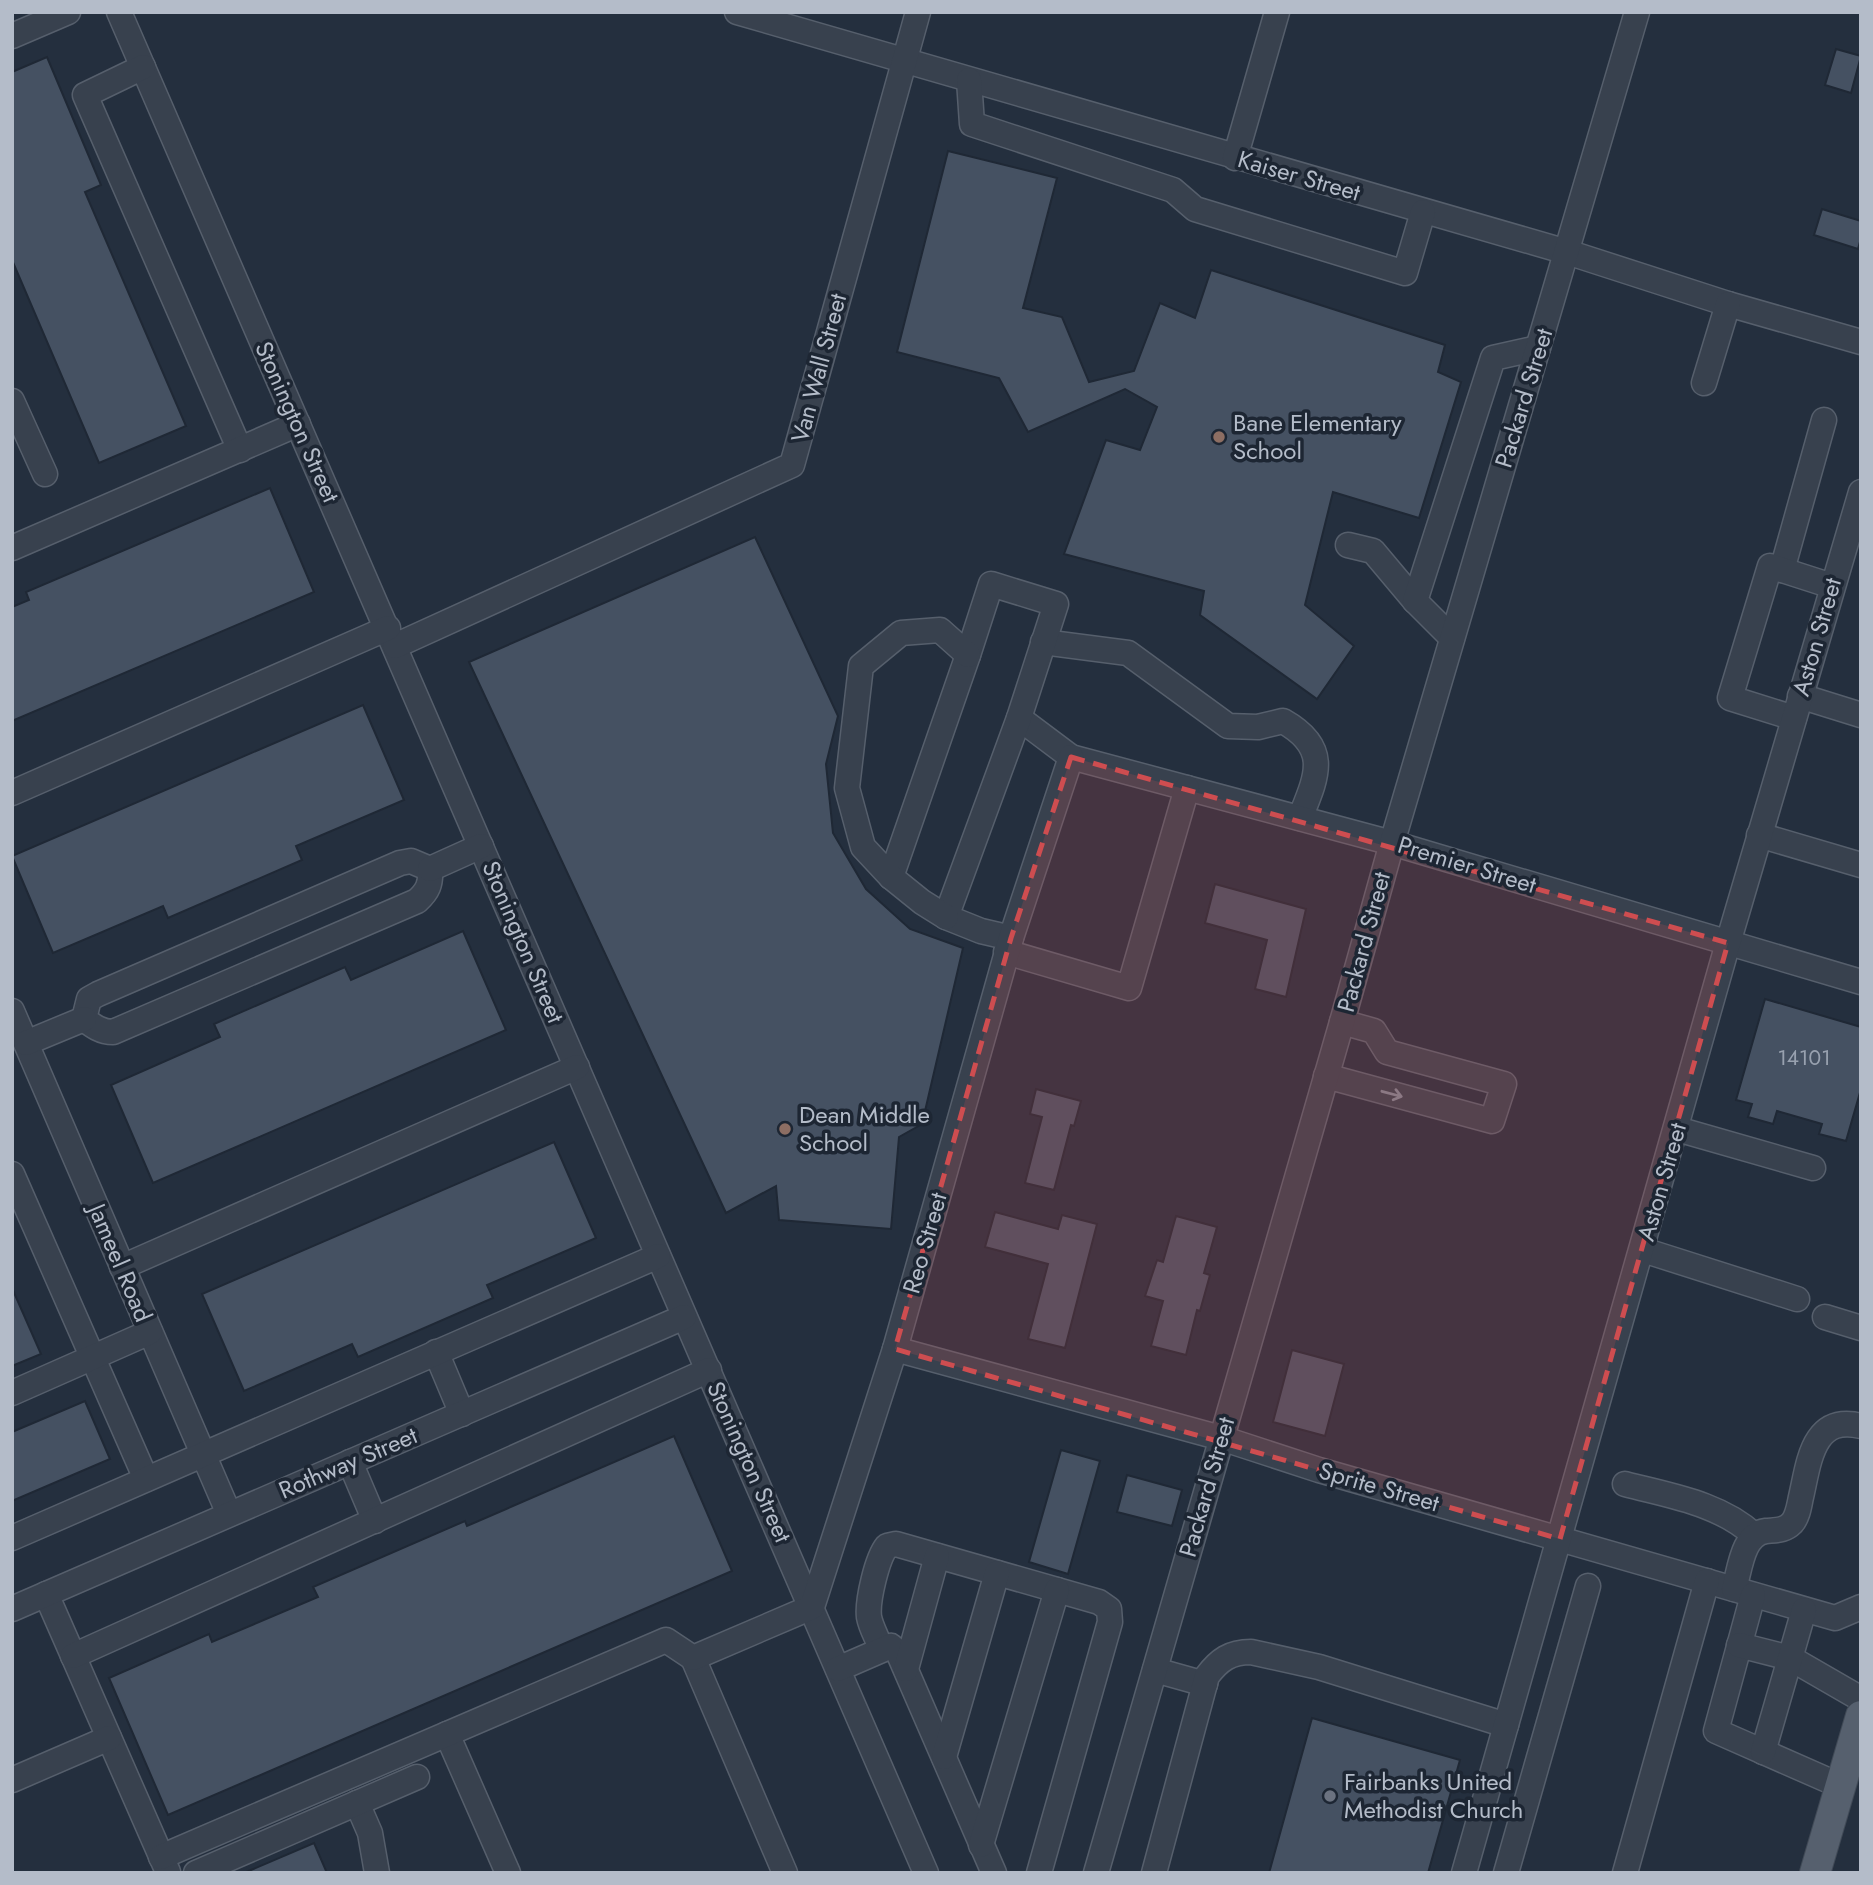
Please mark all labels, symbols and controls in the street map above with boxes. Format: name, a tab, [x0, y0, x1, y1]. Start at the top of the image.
street label: Kaiser Street	[1234, 141, 1365, 210]
street label: Van Wall Street	[782, 289, 855, 446]
street label: Packard Street	[1486, 324, 1561, 472]
street label: Stonington Street	[246, 336, 349, 508]
place label: Bane Elementary School	[1233, 405, 1402, 468]
marker: Bane Elementary School	[1211, 429, 1227, 445]
street label: Aston Street	[1783, 573, 1850, 700]
street label: Premier Street	[1394, 827, 1541, 902]
street label: Stonington Street	[474, 855, 573, 1029]
street label: Packard Street	[1328, 868, 1399, 1016]
house number: 14101	[1777, 1043, 1831, 1073]
one-way arrow	[1380, 1088, 1403, 1101]
place label: Dean Middle School	[799, 1097, 930, 1160]
street label: Aston Street	[1628, 1118, 1695, 1245]
marker: Dean Middle School	[777, 1121, 793, 1137]
street label: Reo Street	[893, 1188, 956, 1297]
street label: Jameel Road	[79, 1196, 161, 1327]
street label: Stonington Street	[698, 1376, 801, 1548]
street label: Packard Street	[1170, 1413, 1243, 1561]
street label: Rothway Street	[273, 1418, 423, 1507]
street label: Sprite Street	[1315, 1453, 1444, 1520]
place label: Fairbanks United Methodist Church	[1344, 1764, 1523, 1827]
marker: Fairbanks United Methodist Church	[1322, 1788, 1338, 1804]

